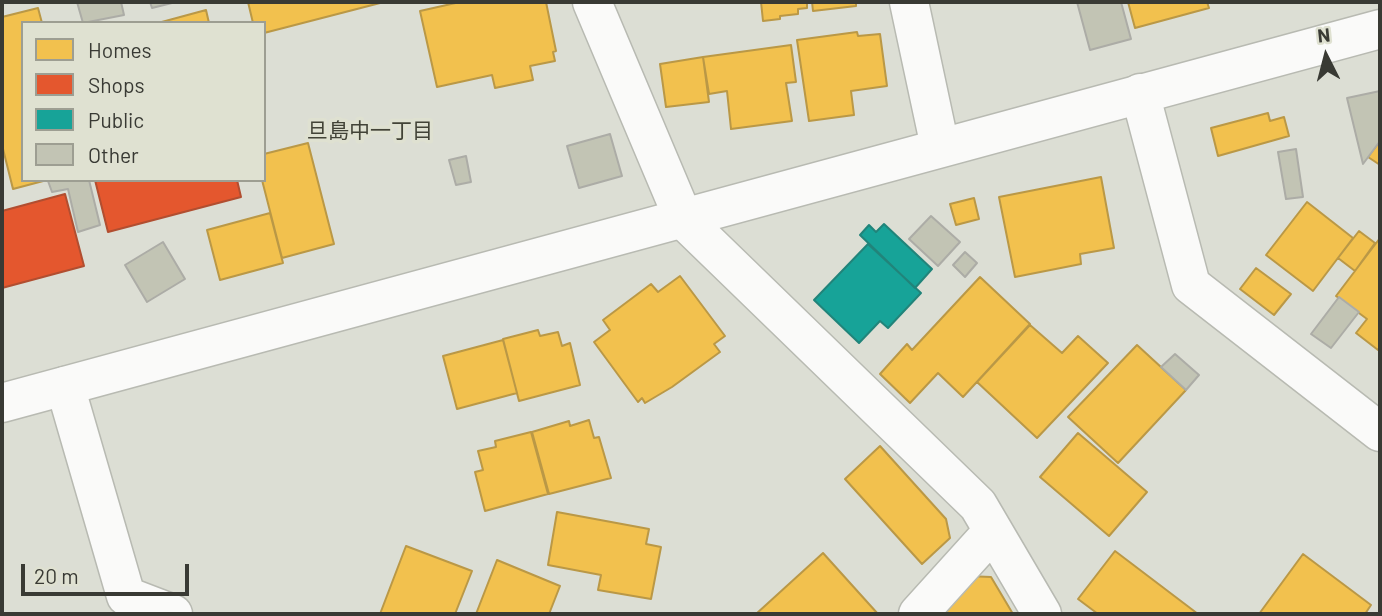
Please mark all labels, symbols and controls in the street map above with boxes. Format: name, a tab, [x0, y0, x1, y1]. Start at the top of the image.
legend	[21, 21, 266, 182]
north arrow	[1291, 21, 1361, 91]
text: N	[1316, 23, 1331, 47]
text: Homes	[88, 37, 152, 62]
text: Shops	[88, 72, 145, 97]
text: Public	[88, 107, 144, 132]
district label: 旦島中一丁目	[307, 118, 433, 144]
text: Other	[88, 142, 139, 167]
scale bar	[24, 550, 192, 594]
text: 20 m	[34, 563, 79, 588]

